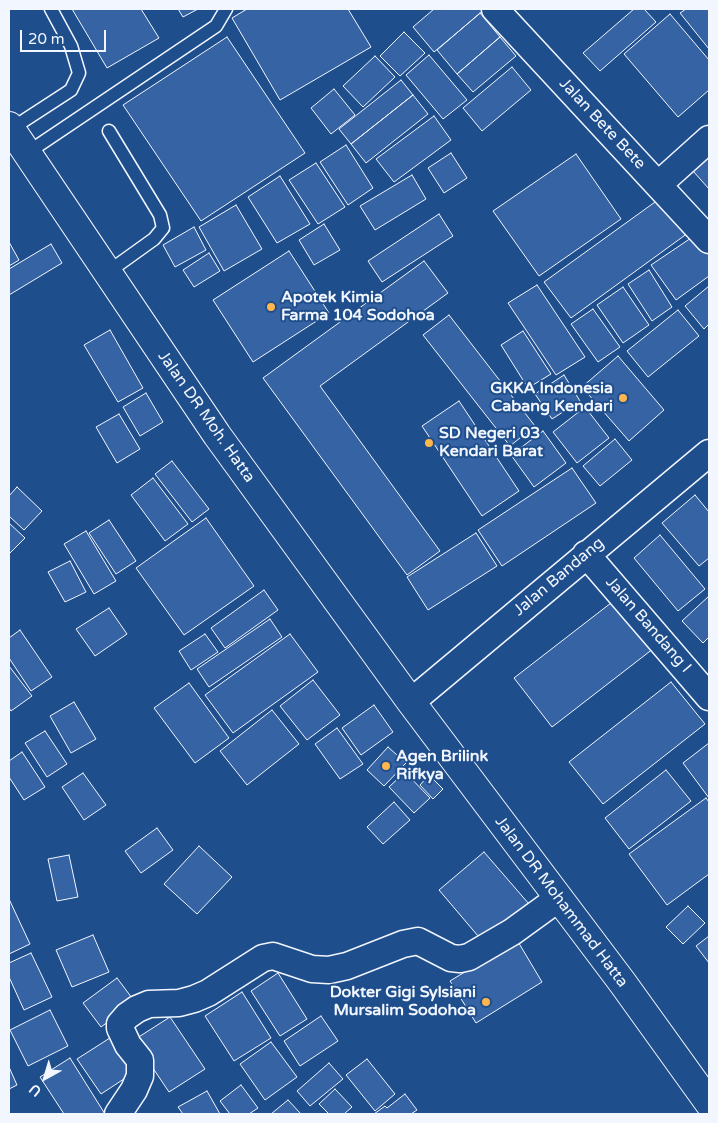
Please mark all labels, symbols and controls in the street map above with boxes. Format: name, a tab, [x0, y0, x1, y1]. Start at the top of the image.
scale bar	[22, 20, 109, 52]
text: 20 m	[28, 30, 65, 48]
street label: Jalan Bete Bete	[555, 74, 649, 174]
place label: Apotek Kimia Farma 104 Sodohoa	[281, 288, 435, 326]
marker: Apotek Kimia Farma 104 Sodohoa	[265, 301, 277, 313]
street label: Jalan DR Moh. Hatta	[153, 348, 259, 486]
place label: GKKA Indonesia Cabang Kendari	[490, 379, 613, 417]
marker: GKKA Indonesia Cabang Kendari	[617, 392, 629, 404]
place label: SD Negeri 03 Kendari Barat	[439, 424, 543, 462]
marker: SD Negeri 03 Kendari Barat	[423, 437, 435, 449]
street label: Jalan Bandang	[510, 534, 608, 620]
street label: Jalan Bandang I	[601, 573, 695, 677]
place label: Agen Brilink Rifkya	[396, 747, 488, 785]
marker: Agen Brilink Rifkya	[380, 760, 392, 772]
street label: Jalan DR Mohammad Hatta	[490, 813, 632, 991]
place label: Dokter Gigi Sylsiani Mursalim Sodohoa	[330, 983, 476, 1021]
marker: Dokter Gigi Sylsiani Mursalim Sodohoa	[480, 996, 492, 1008]
north arrow	[20, 1053, 70, 1103]
text: U	[26, 1080, 45, 1100]

